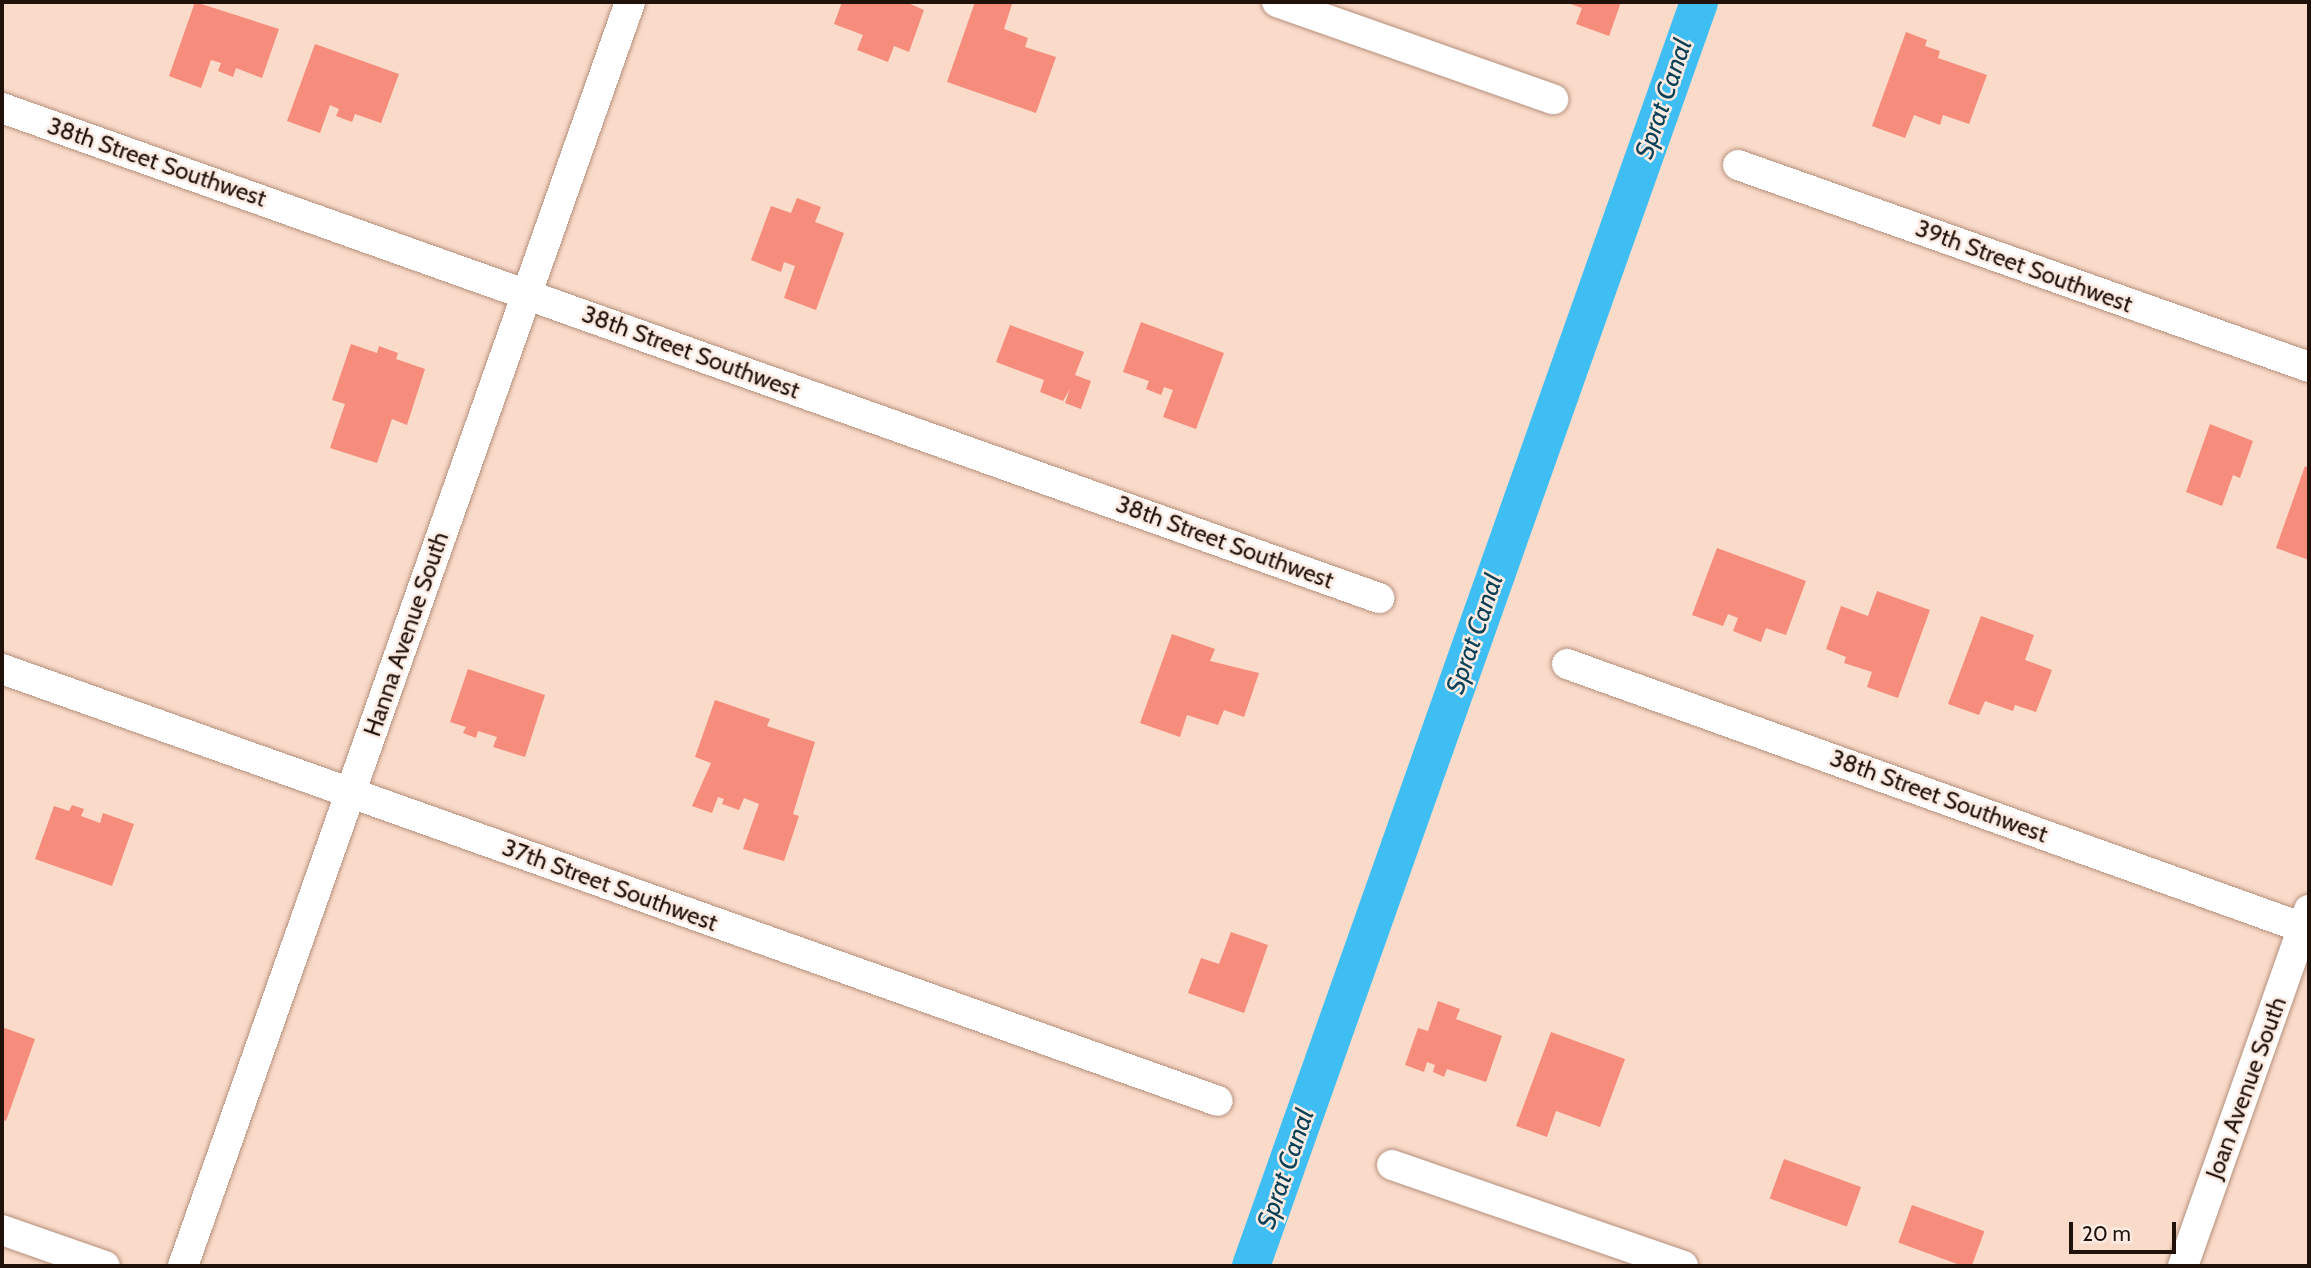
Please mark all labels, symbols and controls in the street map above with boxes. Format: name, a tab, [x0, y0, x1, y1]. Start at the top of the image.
water label: Sprat Canal	[1629, 35, 1699, 163]
street label: 38th Street Southwest	[44, 111, 270, 213]
street label: 39th Street Southwest	[1912, 213, 2136, 319]
street label: 38th Street Southwest	[578, 299, 804, 405]
street label: 38th Street Southwest	[1112, 489, 1338, 595]
street label: Hanna Avenue South	[357, 528, 455, 740]
water label: Sprat Canal	[1440, 570, 1510, 698]
street label: 38th Street Southwest	[1826, 743, 2052, 849]
street label: 37th Street Southwest	[498, 833, 722, 937]
street label: Joan Avenue South	[2200, 993, 2292, 1183]
water label: Sprat Canal	[1251, 1105, 1321, 1233]
scale bar	[2073, 1208, 2180, 1252]
text: 20 m	[2082, 1221, 2131, 1246]

